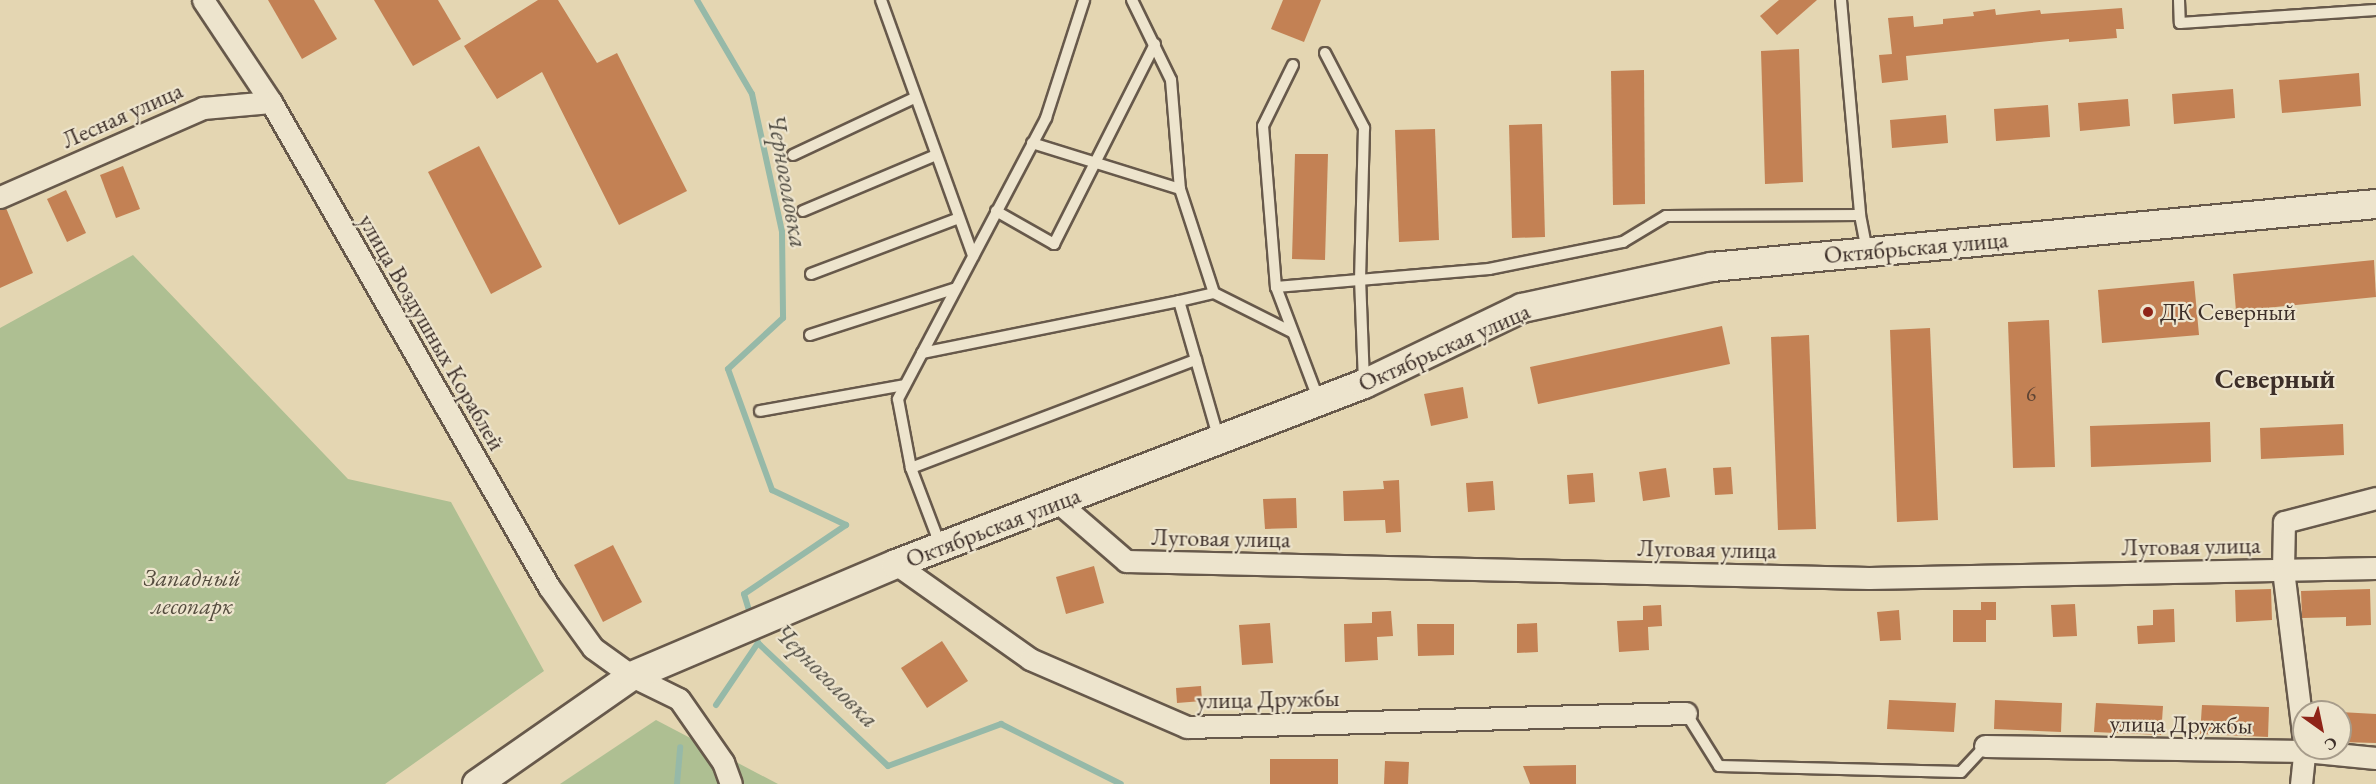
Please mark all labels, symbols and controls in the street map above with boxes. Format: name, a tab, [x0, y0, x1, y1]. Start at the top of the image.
street label: Лесная улица	[57, 76, 187, 154]
water label: Черноголовка	[760, 112, 814, 250]
street label: улица Воздушных Кораблей	[352, 209, 512, 455]
street label: Октябрьская улица	[1823, 225, 2009, 269]
street label: Октябрьская улица	[1354, 296, 1534, 398]
place label: ДК Северный	[2160, 298, 2296, 326]
marker: ДК Северный	[2141, 305, 2155, 319]
district label: Северный	[2215, 363, 2335, 395]
house number: 6	[2026, 381, 2036, 407]
street label: Октябрьская улица	[902, 480, 1084, 574]
street label: Луговая улица	[1151, 522, 1291, 554]
street label: Луговая улица	[2121, 530, 2261, 562]
street label: Луговая улица	[1637, 533, 1777, 565]
park label: Западный лесопарк	[143, 564, 241, 620]
water label: Черноголовка	[767, 617, 885, 735]
street label: улица Дружбы	[1196, 683, 1340, 715]
north arrow	[2292, 700, 2352, 760]
street label: улица Дружбы	[2109, 708, 2253, 740]
text: С	[2321, 732, 2341, 756]

